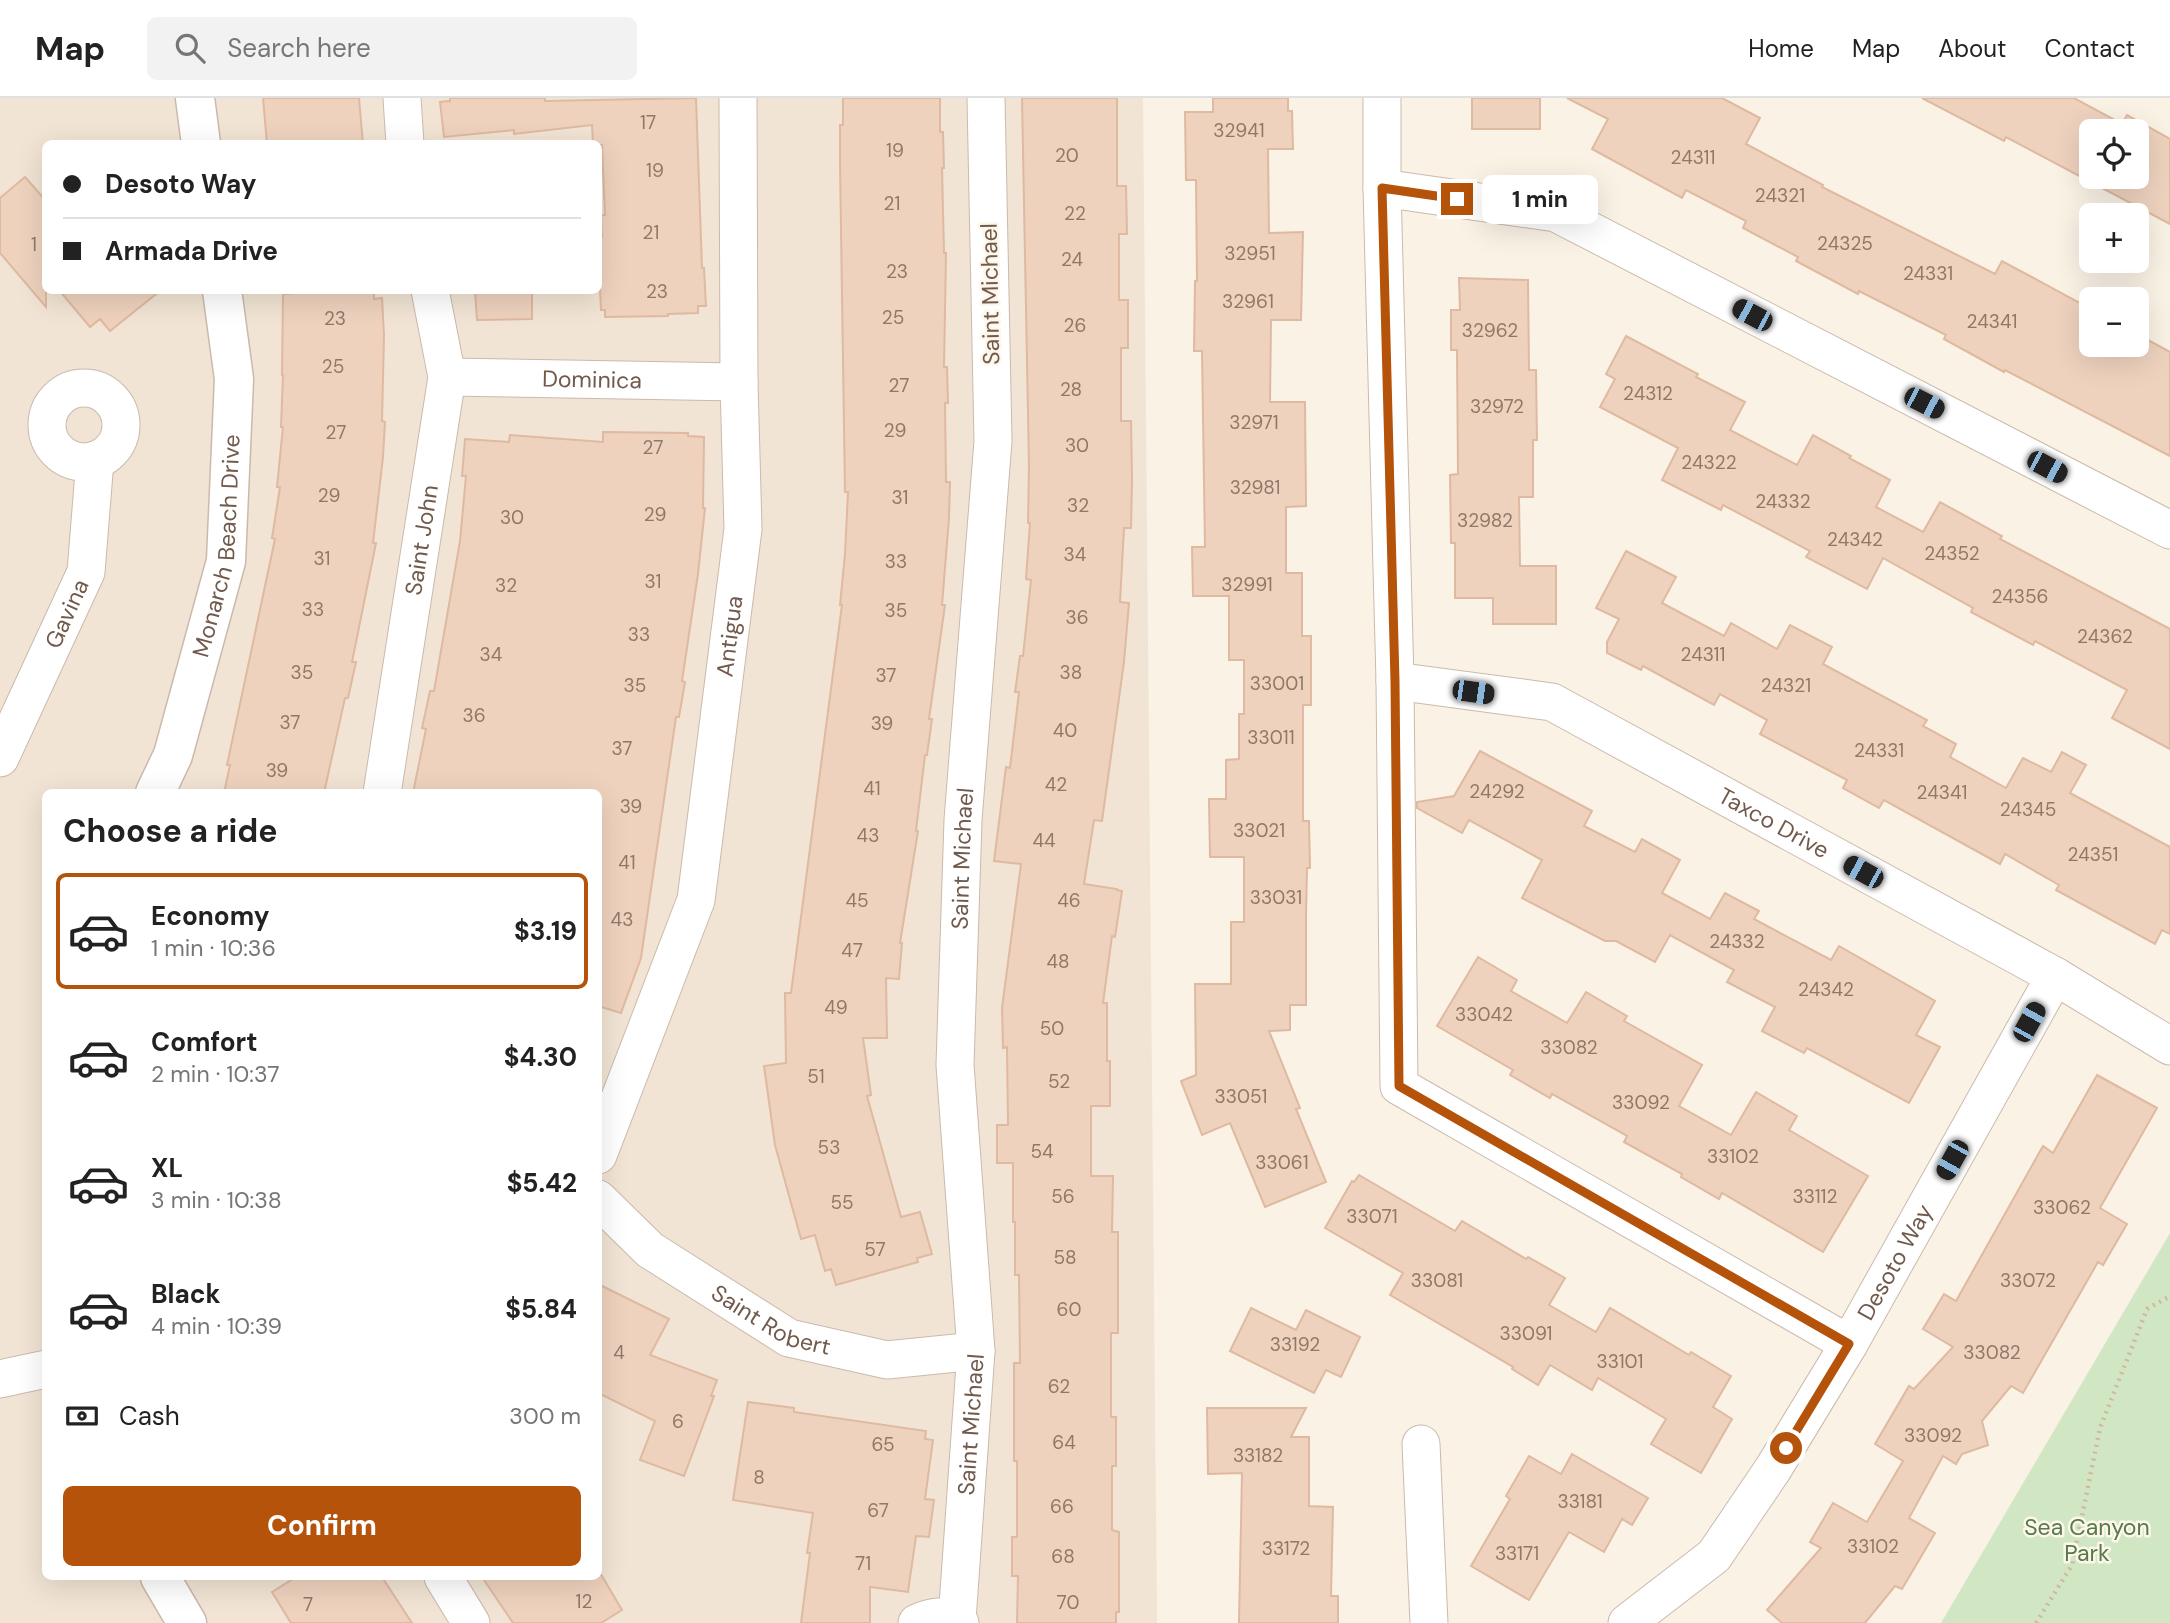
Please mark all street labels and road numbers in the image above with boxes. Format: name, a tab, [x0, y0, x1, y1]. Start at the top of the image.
street label: Saint Michael	[974, 223, 1006, 365]
street label: Dominica	[542, 364, 642, 395]
street label: Monarch Beach Drive	[185, 434, 247, 660]
street label: Saint John	[398, 483, 445, 597]
street label: Gavina	[38, 574, 96, 653]
street label: Antigua	[709, 594, 749, 679]
street label: Taxco Drive	[1713, 780, 1835, 865]
street label: Saint Michael	[944, 787, 981, 930]
street label: Desoto Way	[1850, 1199, 1939, 1325]
street label: Saint Robert	[706, 1278, 834, 1362]
street label: Saint Michael	[951, 1353, 991, 1496]

